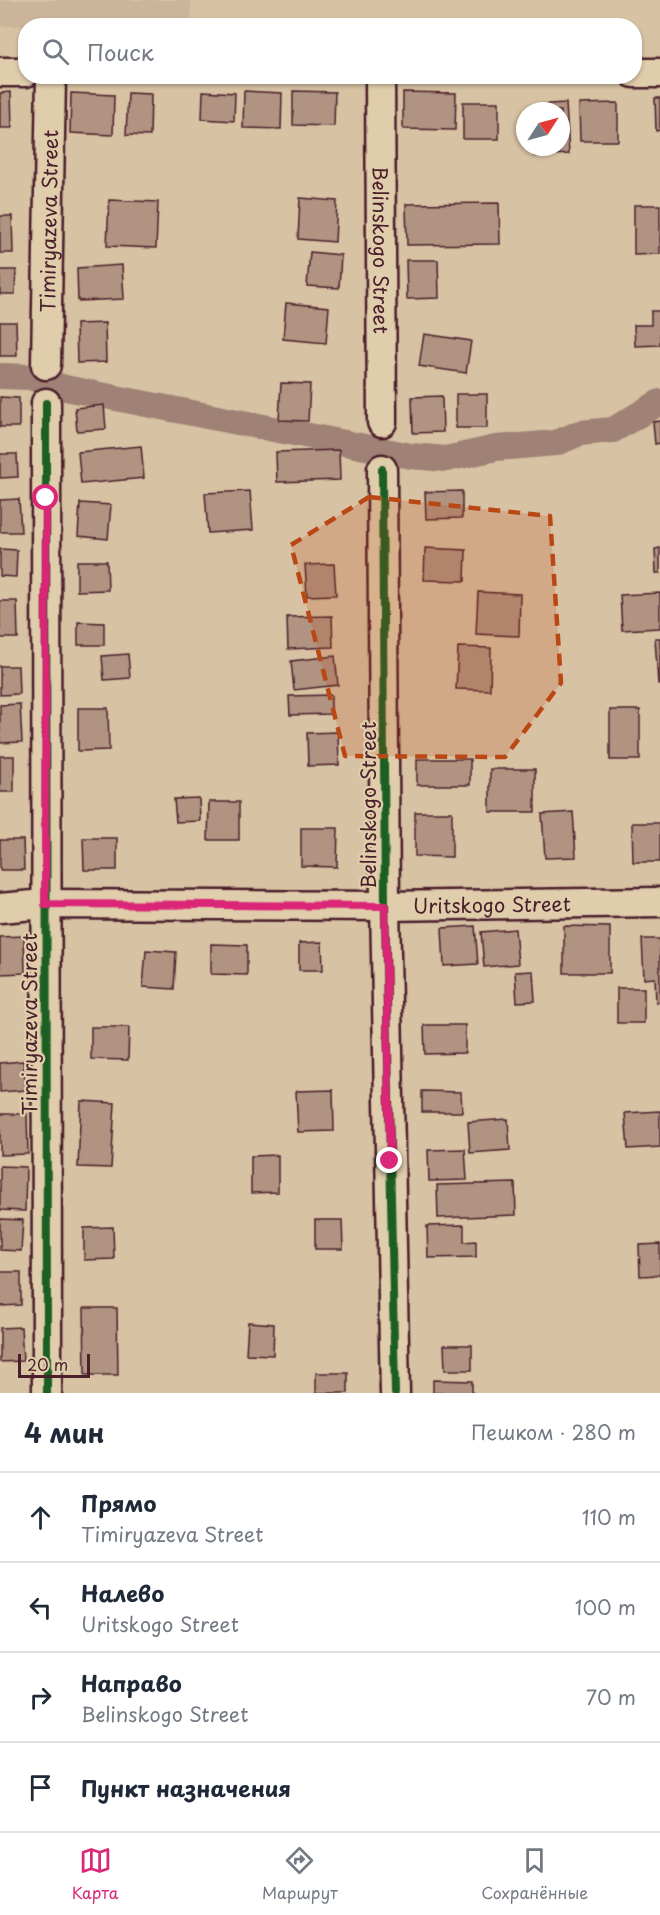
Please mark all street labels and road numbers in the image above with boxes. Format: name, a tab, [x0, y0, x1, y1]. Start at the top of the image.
street label: Timiryazeva Street	[32, 129, 65, 313]
street label: Belinskogo Street	[366, 166, 396, 334]
street label: Belinskogo Street	[353, 721, 383, 889]
street label: Uritskogo Street	[413, 888, 571, 921]
street label: Timiryazeva Street	[14, 933, 44, 1115]

